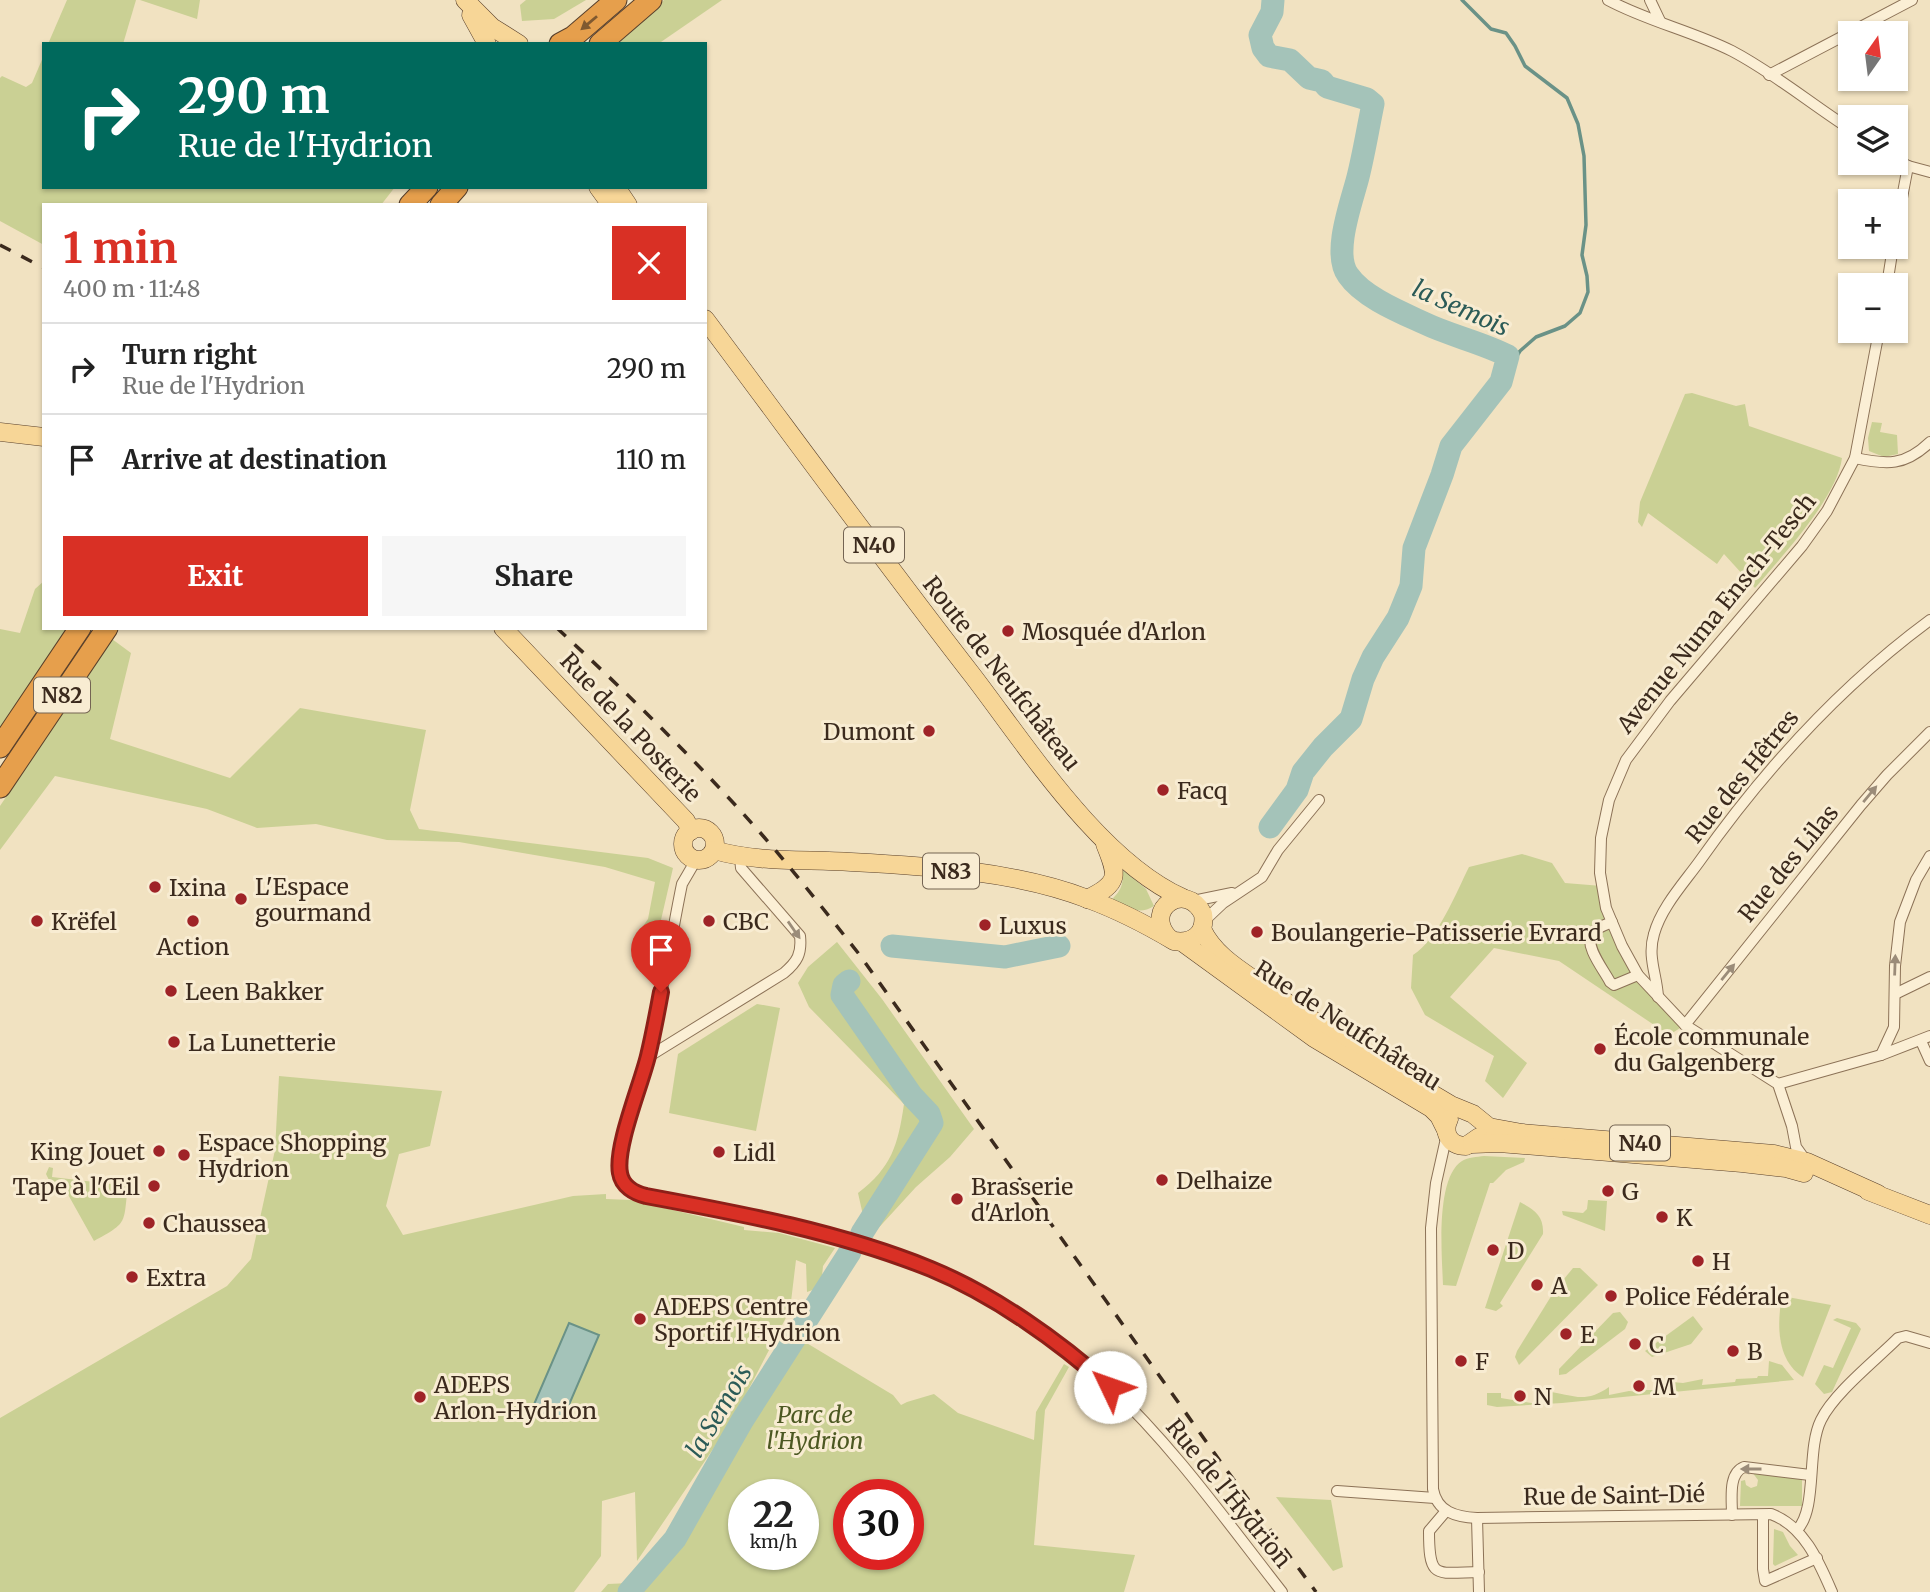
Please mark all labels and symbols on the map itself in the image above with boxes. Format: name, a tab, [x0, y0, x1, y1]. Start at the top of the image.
one-way arrow	[581, 15, 598, 30]
north arrow	[1838, 21, 1908, 91]
water label: la Semois	[1408, 273, 1514, 343]
street label: Avenue Numa Ensch-Tesch	[1610, 487, 1822, 740]
road number: N40	[844, 528, 904, 562]
street label: Route de Neufchâteau	[917, 570, 1087, 776]
place label: Mosquée d'Arlon	[1022, 617, 1206, 646]
marker: Mosquée d'Arlon	[1000, 623, 1016, 639]
street label: Rue de la Posterie	[554, 646, 708, 808]
road number: N82	[34, 678, 90, 712]
street label: Rue des Hêtres	[1679, 704, 1805, 848]
place label: Dumont	[823, 717, 915, 746]
marker: Dumont	[921, 723, 937, 739]
place label: Facq	[1177, 776, 1228, 805]
marker: Facq	[1155, 782, 1171, 798]
one-way arrow	[1862, 786, 1877, 803]
street label: Rue des Lilas	[1732, 798, 1844, 928]
road number: N83	[923, 854, 979, 888]
place label: L'Espace gourmand	[255, 872, 371, 927]
place label: Ixina	[169, 873, 226, 902]
marker: Ixina	[147, 879, 163, 895]
marker: L'Espace gourmand	[233, 891, 249, 907]
place label: Krëfel	[51, 907, 117, 936]
place label: CBC	[723, 907, 769, 936]
place label: Luxus	[999, 911, 1067, 940]
marker: Krëfel	[29, 913, 45, 929]
marker: Action	[185, 913, 201, 929]
marker: CBC	[701, 913, 717, 929]
marker: Luxus	[977, 917, 993, 933]
place label: Boulangerie-Patisserie Evrard	[1271, 918, 1602, 947]
pin	[631, 920, 691, 992]
one-way arrow	[786, 920, 800, 939]
marker: Boulangerie-Patisserie Evrard	[1249, 924, 1265, 940]
place label: Action	[156, 932, 229, 961]
street label: Rue de Neufchâteau	[1249, 954, 1447, 1096]
one-way arrow	[1890, 954, 1901, 976]
one-way arrow	[1721, 963, 1736, 981]
place label: Leen Bakker	[185, 977, 324, 1006]
marker: Leen Bakker	[163, 983, 179, 999]
place label: École communale du Galgenberg	[1614, 1022, 1809, 1077]
place label: La Lunetterie	[188, 1028, 336, 1057]
marker: La Lunetterie	[166, 1034, 182, 1050]
marker: École communale du Galgenberg	[1592, 1041, 1608, 1057]
road number: N40	[1610, 1126, 1670, 1160]
place label: Espace Shopping Hydrion	[198, 1128, 387, 1183]
place label: King Jouet	[30, 1137, 145, 1166]
place label: Lidl	[733, 1138, 776, 1167]
marker: King Jouet	[151, 1143, 167, 1159]
marker: Lidl	[711, 1144, 727, 1160]
marker: Espace Shopping Hydrion	[176, 1147, 192, 1163]
place label: Delhaize	[1176, 1166, 1272, 1195]
place label: Tape à l'Œil	[13, 1172, 140, 1201]
place label: Brasserie d'Arlon	[971, 1172, 1073, 1227]
marker: Delhaize	[1154, 1172, 1170, 1188]
place label: G	[1622, 1177, 1639, 1206]
marker: Tape à l'Œil	[146, 1178, 162, 1194]
marker: G	[1600, 1183, 1616, 1199]
marker: Brasserie d'Arlon	[949, 1191, 965, 1207]
place label: K	[1676, 1203, 1693, 1232]
place label: Chaussea	[163, 1209, 267, 1238]
marker: K	[1654, 1209, 1670, 1225]
marker: Chaussea	[141, 1215, 157, 1231]
place label: D	[1507, 1236, 1524, 1265]
marker: D	[1485, 1242, 1501, 1258]
place label: H	[1712, 1247, 1731, 1276]
marker: H	[1690, 1253, 1706, 1269]
place label: Extra	[146, 1263, 206, 1292]
marker: Extra	[124, 1269, 140, 1285]
place label: A	[1550, 1271, 1568, 1300]
marker: A	[1529, 1277, 1545, 1293]
place label: Police Fédérale	[1625, 1282, 1789, 1311]
marker: Police Fédérale	[1603, 1288, 1619, 1304]
place label: ADEPS Centre Sportif l'Hydrion	[653, 1292, 841, 1347]
marker: ADEPS Centre Sportif l'Hydrion	[632, 1311, 648, 1327]
place label: E	[1580, 1320, 1595, 1349]
marker: E	[1558, 1326, 1574, 1342]
place label: C	[1649, 1330, 1664, 1359]
marker: C	[1627, 1336, 1643, 1352]
place label: B	[1747, 1337, 1762, 1366]
marker: B	[1725, 1343, 1741, 1359]
place label: F	[1475, 1347, 1489, 1376]
position arrow	[1073, 1350, 1147, 1424]
marker: F	[1453, 1353, 1469, 1369]
water label: la Semois	[679, 1359, 759, 1463]
place label: ADEPS Arlon-Hydrion	[433, 1370, 597, 1425]
place label: M	[1653, 1372, 1676, 1401]
marker: M	[1631, 1378, 1647, 1394]
place label: N	[1534, 1382, 1552, 1411]
marker: N	[1512, 1388, 1528, 1404]
marker: ADEPS Arlon-Hydrion	[412, 1389, 428, 1405]
park label: Parc de l'Hydrion	[767, 1400, 863, 1455]
street label: Rue de l'Hydrion	[1160, 1413, 1298, 1573]
one-way arrow	[1740, 1463, 1762, 1475]
speed limit sign: 30	[833, 1479, 924, 1570]
street label: Rue de Saint-Dié	[1523, 1479, 1705, 1511]

